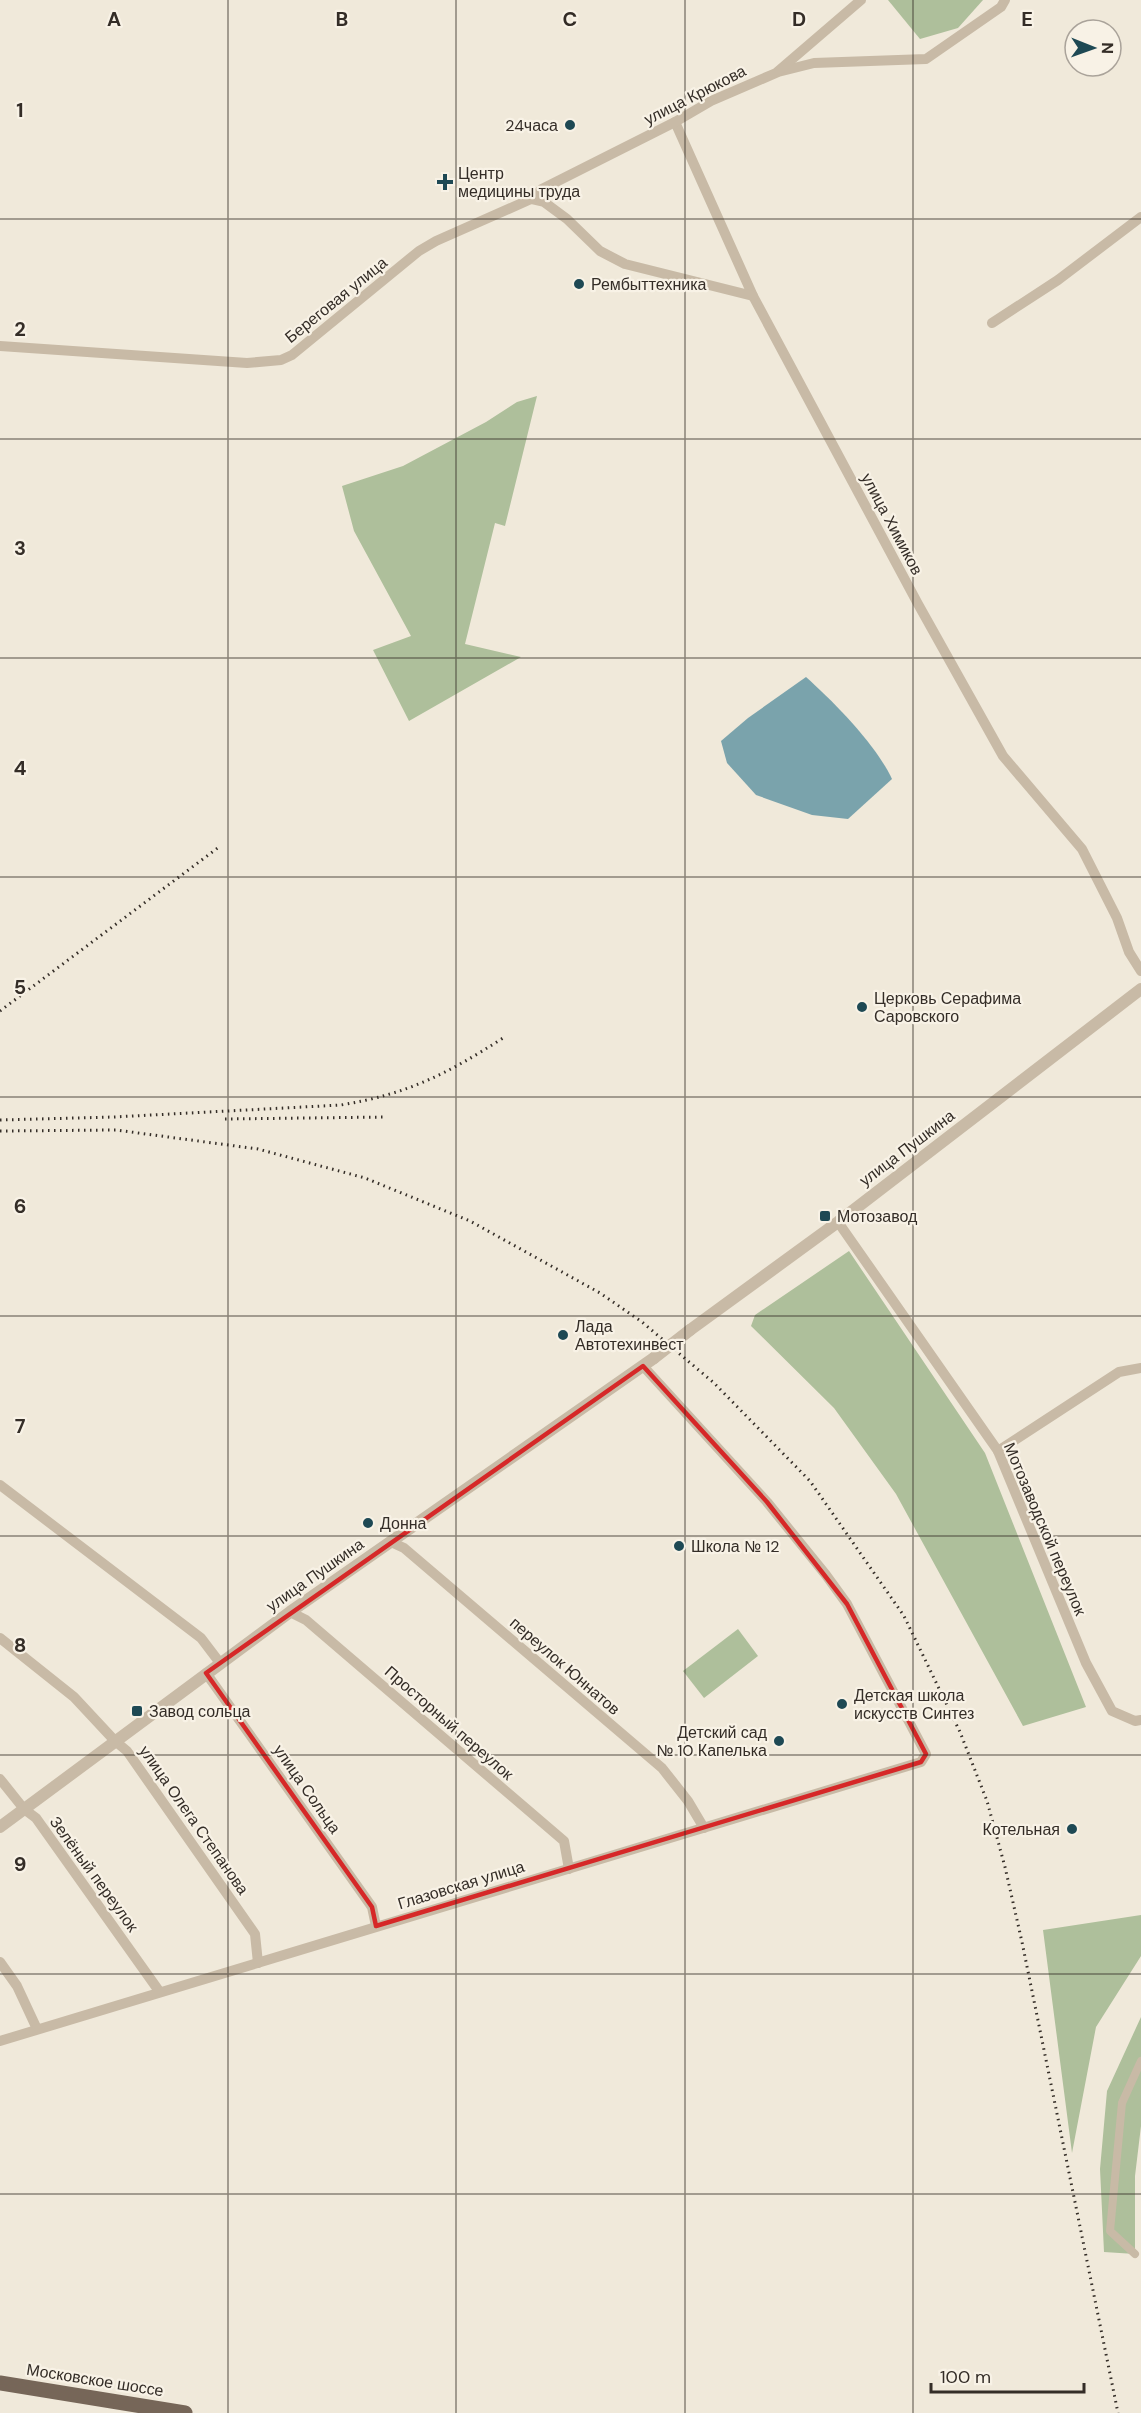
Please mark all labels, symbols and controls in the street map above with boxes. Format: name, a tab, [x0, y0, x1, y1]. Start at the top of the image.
text: A	[107, 6, 121, 32]
text: B	[336, 6, 348, 32]
text: C	[563, 6, 577, 32]
text: D	[792, 6, 806, 32]
text: E	[1021, 6, 1033, 32]
north arrow	[1063, 18, 1123, 78]
text: N	[1097, 42, 1118, 54]
street label: улица Крюкова	[640, 60, 750, 130]
text: 1	[16, 97, 24, 123]
place label: 24часа	[505, 115, 558, 136]
marker: 24часа	[563, 118, 577, 132]
place label: Центр медицины труда	[458, 163, 580, 202]
marker: Центр медицины труда	[436, 173, 454, 191]
street label: Береговая улица	[281, 252, 392, 348]
place label: Рембыттехника	[591, 274, 707, 295]
marker: Рембыттехника	[572, 277, 586, 291]
text: 2	[14, 316, 26, 342]
street label: улица Химиков	[856, 469, 928, 579]
text: 3	[14, 535, 26, 561]
text: 4	[14, 755, 27, 781]
text: 5	[14, 974, 26, 1000]
place label: Церковь Серафима Саровского	[874, 988, 1021, 1027]
marker: Церковь Серафима Саровского	[855, 1000, 869, 1014]
street label: улица Пушкина	[855, 1105, 959, 1191]
text: 6	[14, 1193, 26, 1219]
place label: Мотозавод	[837, 1206, 918, 1227]
marker: Мотозавод	[818, 1209, 832, 1223]
place label: Лада Автотехинвест	[575, 1316, 684, 1355]
marker: Лада Автотехинвест	[556, 1328, 570, 1342]
text: 7	[15, 1413, 26, 1439]
street label: Мотозаводской переулок	[999, 1439, 1091, 1620]
place label: Донна	[380, 1513, 427, 1534]
marker: Донна	[361, 1516, 375, 1530]
street label: улица Пушкина	[262, 1534, 368, 1616]
place label: Школа № 12	[691, 1536, 780, 1557]
marker: Школа № 12	[672, 1539, 686, 1553]
street label: переулок Юннатов	[505, 1612, 625, 1720]
text: 8	[14, 1632, 26, 1658]
street label: Просторный переулок	[380, 1661, 519, 1785]
place label: Детская школа искусств Синтез	[854, 1685, 974, 1724]
marker: Детская школа искусств Синтез	[835, 1697, 849, 1711]
place label: Завод сольца	[149, 1701, 251, 1722]
marker: Завод сольца	[130, 1704, 144, 1718]
place label: Детский сад № 10 Капелька	[656, 1722, 768, 1761]
marker: Детский сад № 10 Капелька	[772, 1734, 786, 1748]
street label: улица Сольца	[269, 1740, 346, 1838]
street label: улица Олега Степанова	[134, 1741, 254, 1899]
street label: Зелёный переулок	[45, 1812, 144, 1937]
place label: Котельная	[983, 1819, 1060, 1840]
marker: Котельная	[1065, 1822, 1079, 1836]
text: 9	[14, 1851, 26, 1877]
street label: Глазовская улица	[395, 1856, 527, 1914]
scale bar	[931, 2356, 1084, 2394]
street label: Московское шоссе	[25, 2359, 165, 2401]
text: 100 m	[940, 2365, 991, 2389]

